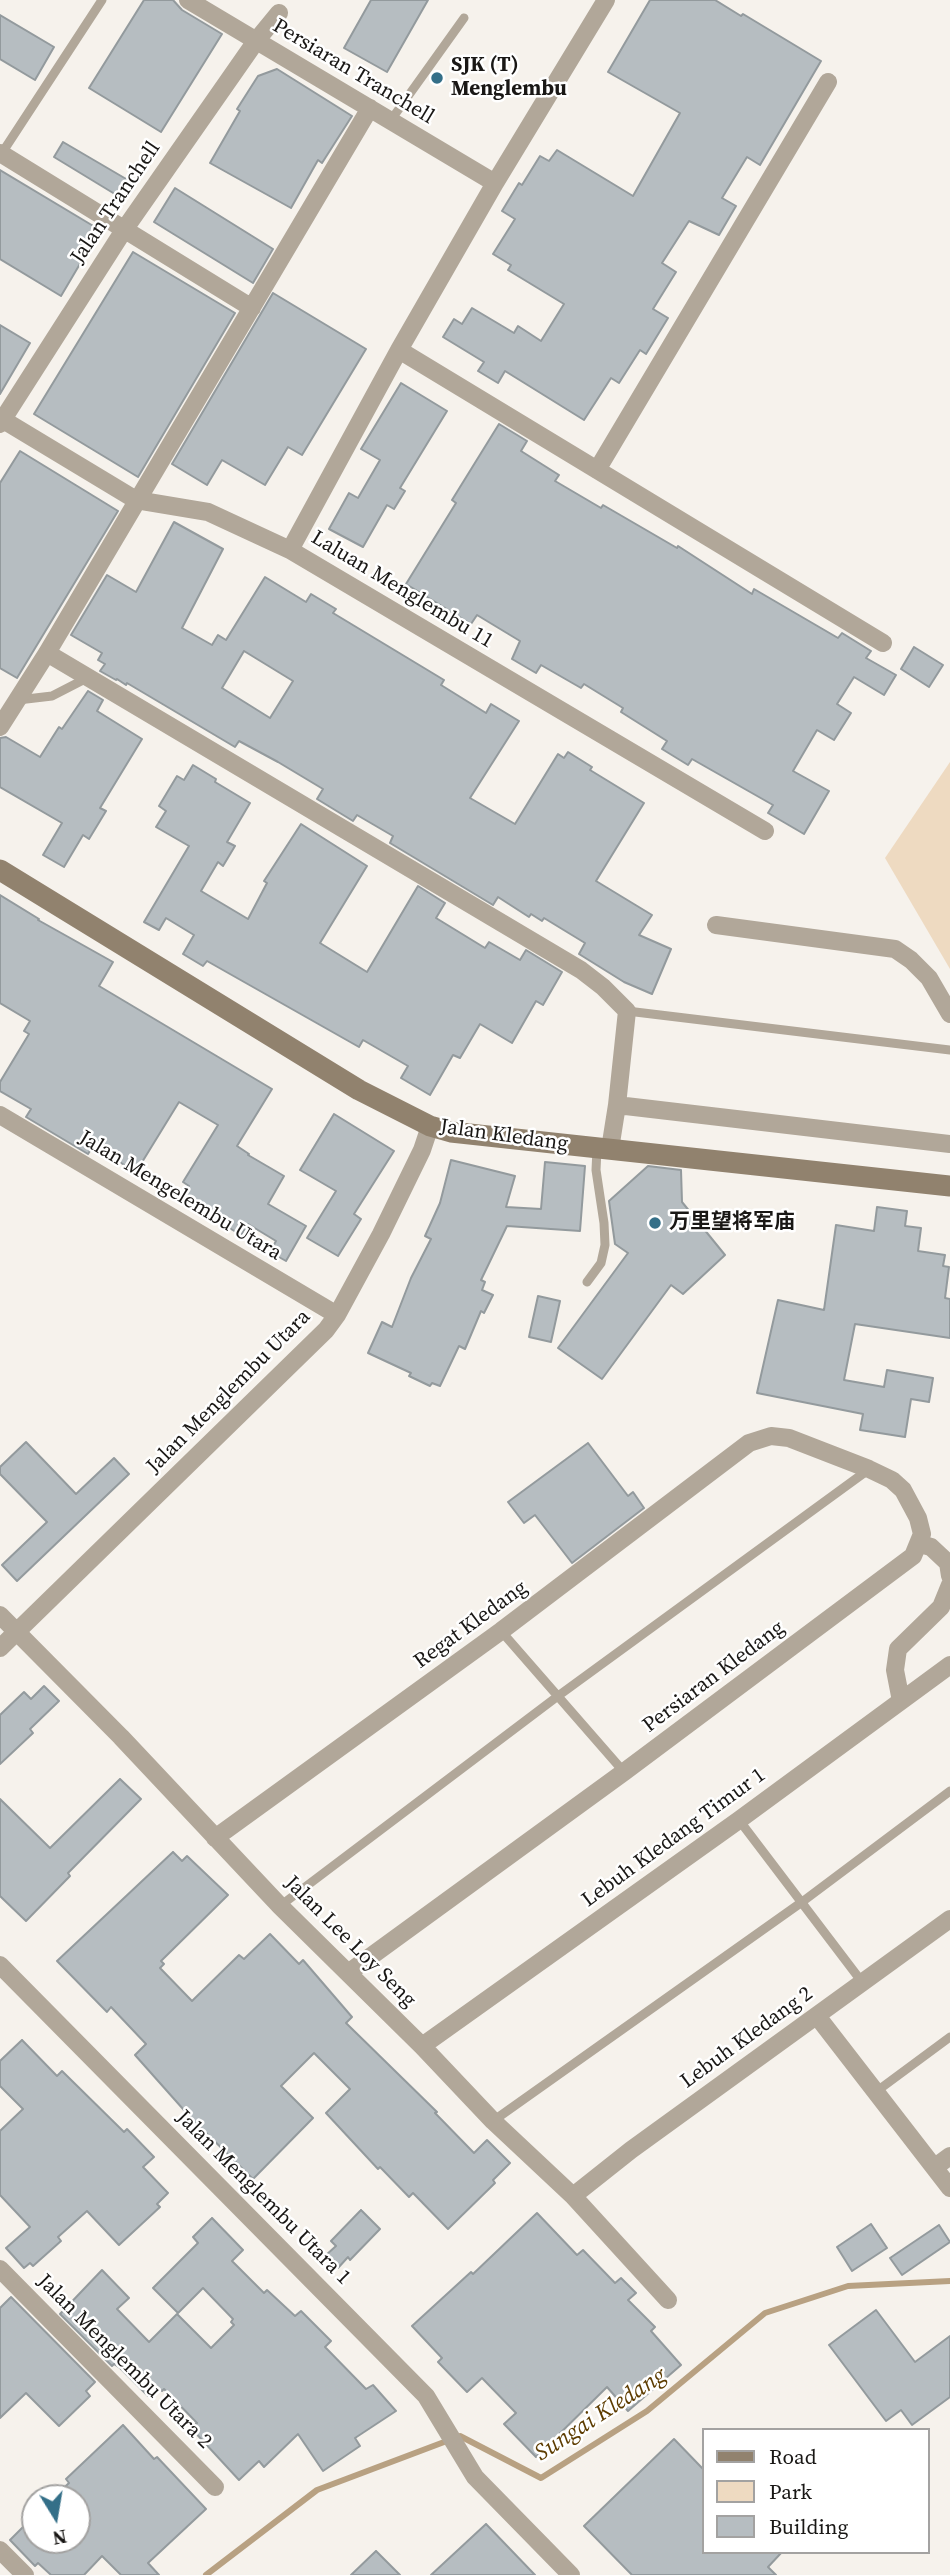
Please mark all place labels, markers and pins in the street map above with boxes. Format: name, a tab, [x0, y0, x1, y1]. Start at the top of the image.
place label: SJK (T) Menglembu	[451, 53, 567, 103]
marker: SJK (T) Menglembu	[429, 70, 445, 86]
place label: 万里望将军庙	[669, 1210, 795, 1236]
marker: 万里望将军庙	[647, 1215, 663, 1231]

